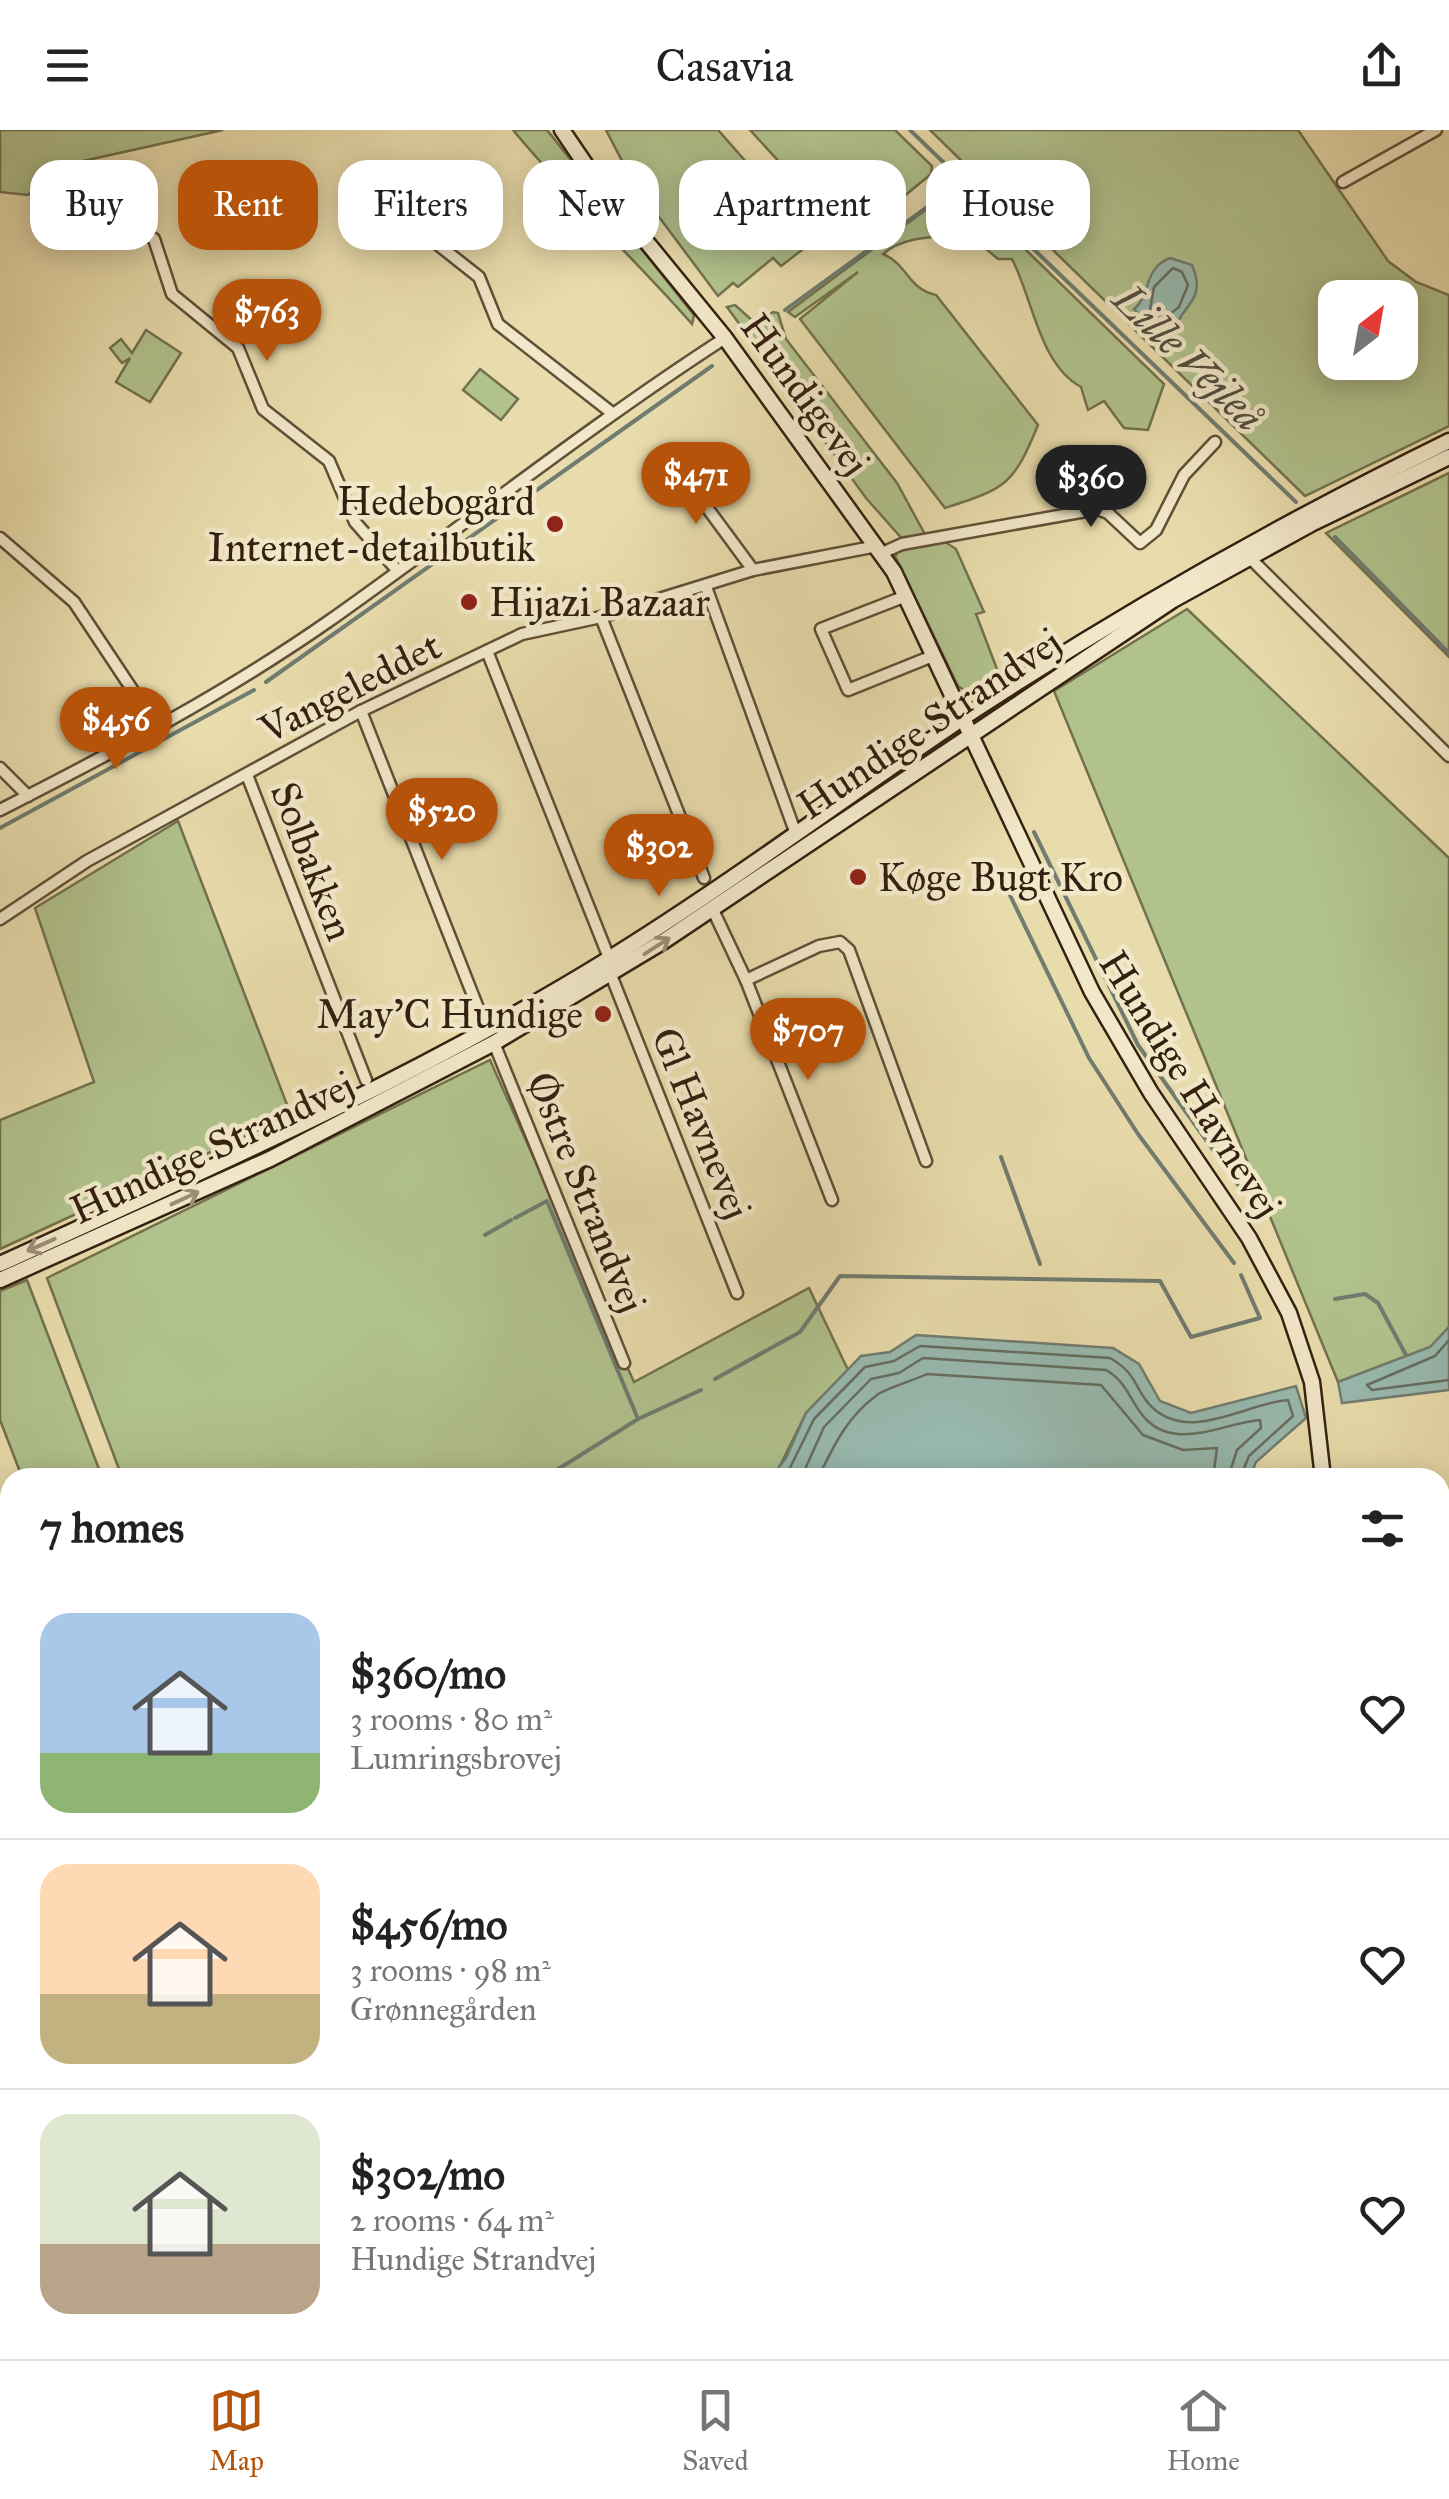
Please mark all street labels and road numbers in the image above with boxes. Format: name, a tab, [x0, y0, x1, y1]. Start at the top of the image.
street label: Hundigevej	[730, 304, 881, 485]
street label: Hundige Strandvej	[788, 617, 1071, 830]
street label: Vangeleddet	[250, 621, 449, 754]
street label: Solbakken	[260, 775, 365, 947]
street label: Hundige Havnevej	[1089, 942, 1292, 1227]
street label: Gl Havnevej	[641, 1020, 762, 1226]
street label: Hundige Strandvej	[62, 1060, 362, 1235]
street label: Østre Strandvej	[516, 1065, 657, 1320]

